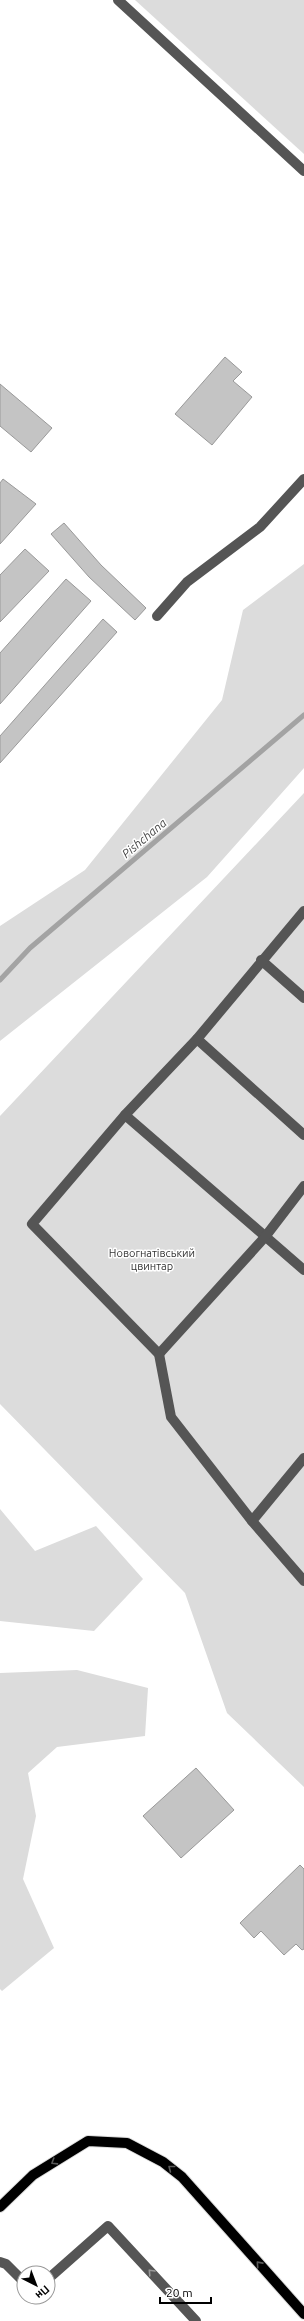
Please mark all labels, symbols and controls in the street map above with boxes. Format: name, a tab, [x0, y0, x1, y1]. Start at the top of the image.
water label: Pishchana	[119, 815, 169, 860]
park label: Новогнатівський цвинтар	[109, 1247, 195, 1272]
one-way arrow	[52, 2157, 59, 2164]
one-way arrow	[169, 2166, 176, 2173]
one-way arrow	[257, 2261, 264, 2268]
north arrow	[16, 2265, 56, 2305]
one-way arrow	[148, 2269, 155, 2277]
scale bar	[160, 2279, 211, 2305]
text: Пн	[33, 2283, 52, 2302]
text: 20 m	[166, 2286, 193, 2299]

